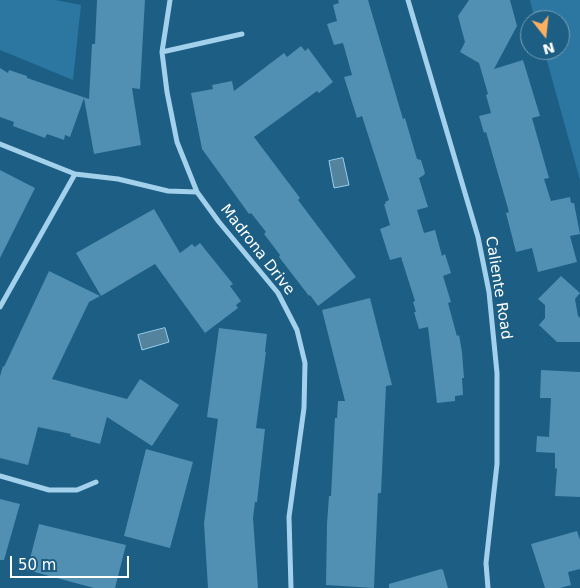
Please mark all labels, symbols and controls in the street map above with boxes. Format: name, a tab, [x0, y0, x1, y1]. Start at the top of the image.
north arrow	[520, 10, 570, 60]
text: N	[541, 39, 557, 58]
street label: Madrona Drive	[216, 201, 298, 299]
street label: Caliente Road	[481, 235, 515, 341]
scale bar	[12, 546, 131, 578]
text: 50 m	[18, 556, 56, 574]

